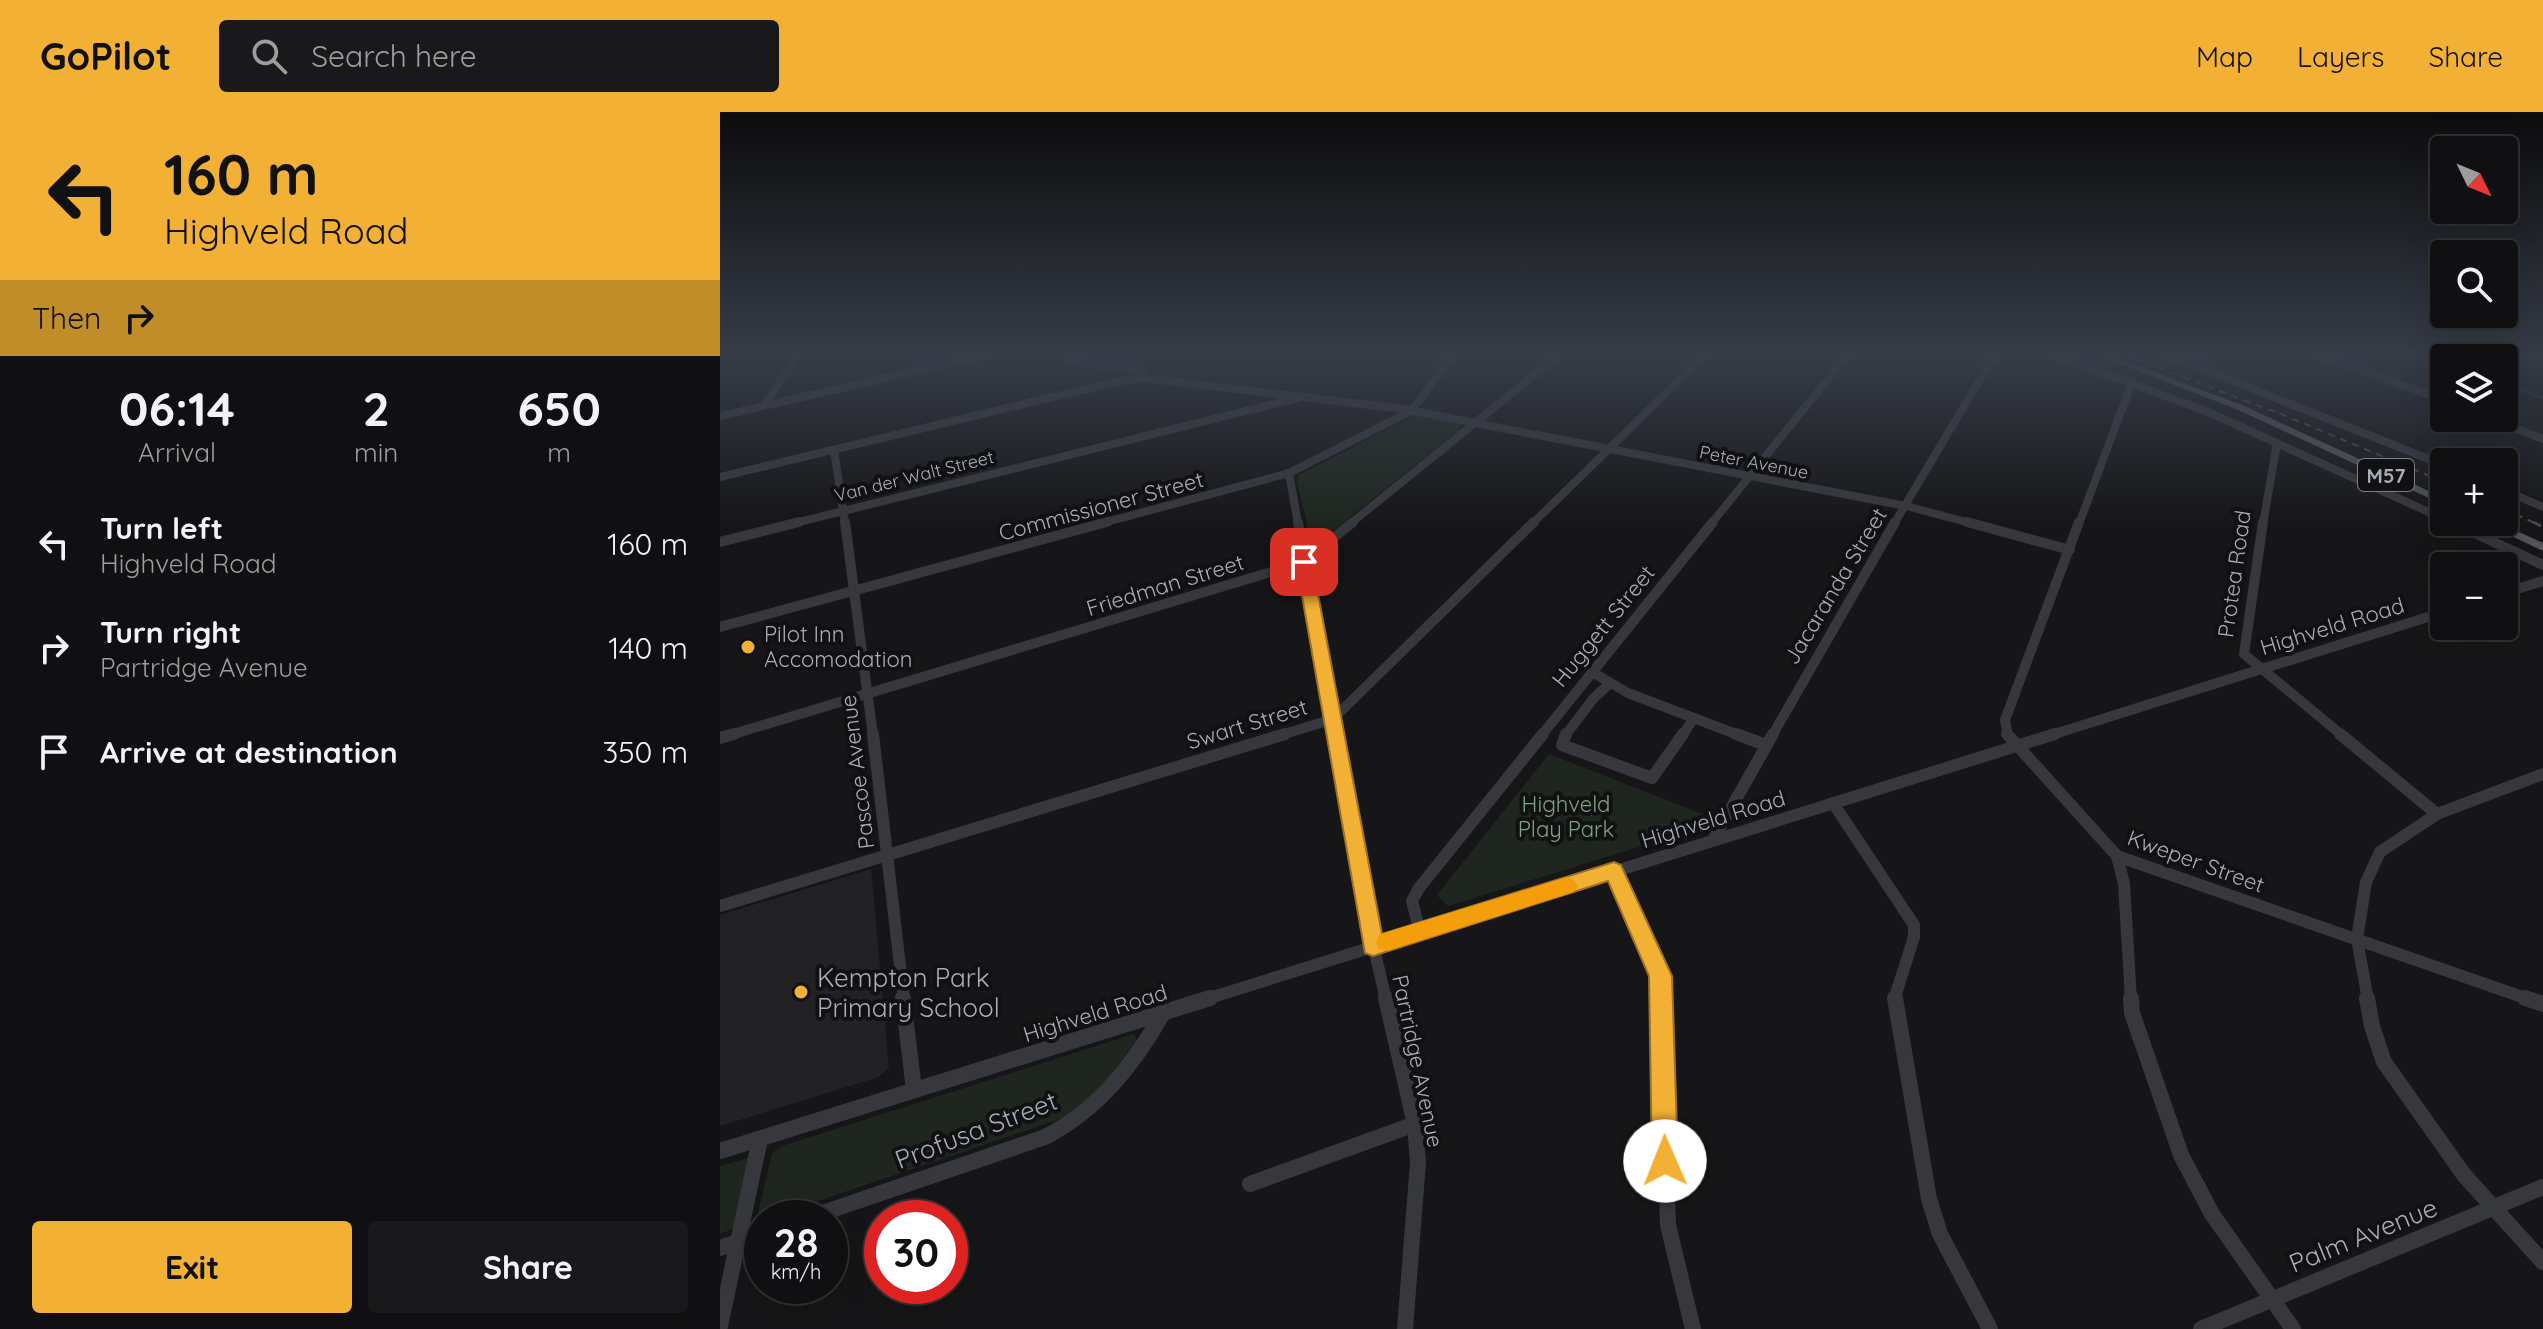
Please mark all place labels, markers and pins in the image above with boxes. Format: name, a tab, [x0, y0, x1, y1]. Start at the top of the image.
pin	[1270, 528, 1338, 596]
place label: Pilot Inn Accomodation	[764, 620, 913, 673]
marker: Pilot Inn Accomodation	[739, 638, 757, 656]
place label: Kempton Park Primary School	[817, 961, 1000, 1024]
marker: Kempton Park Primary School	[792, 983, 810, 1001]

